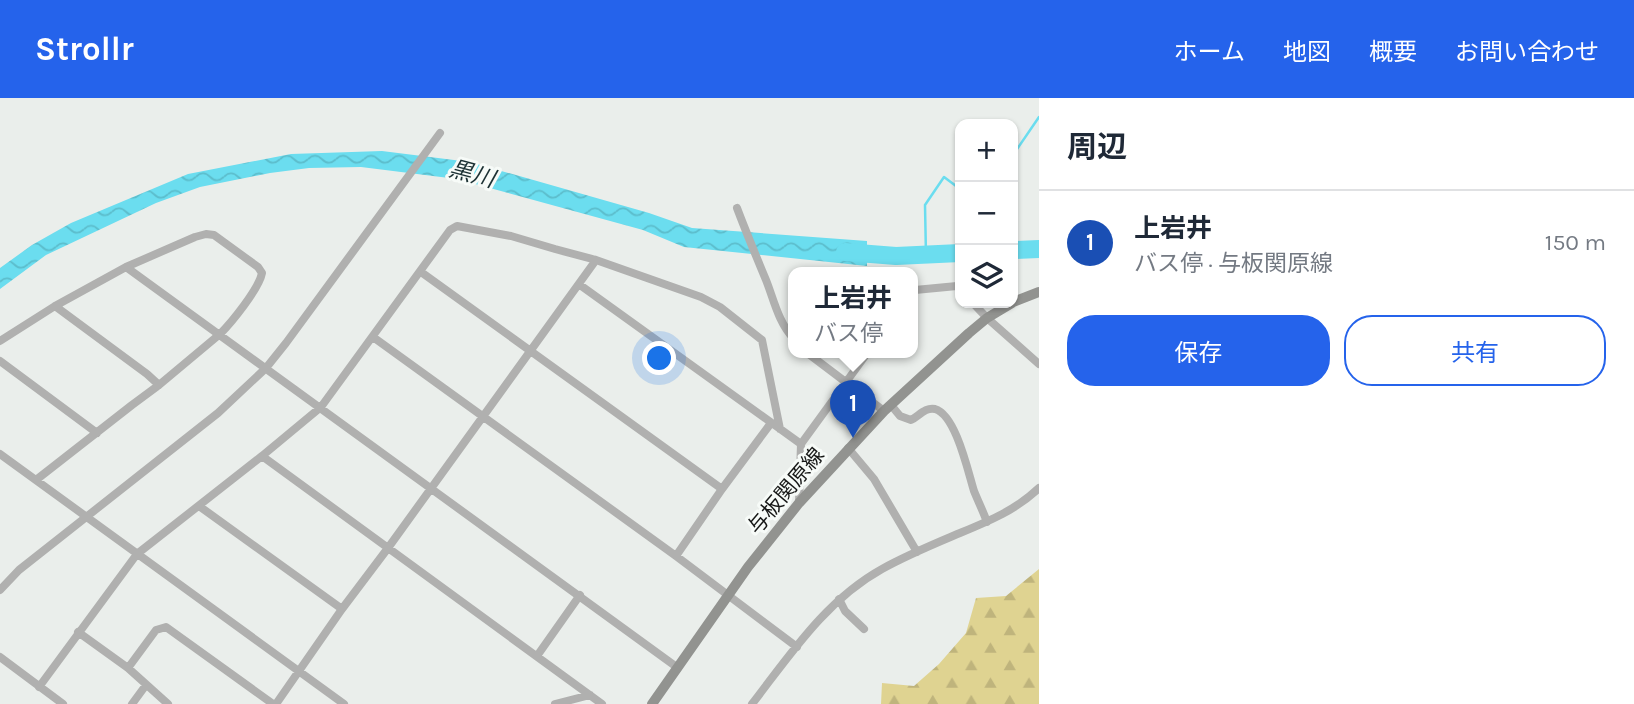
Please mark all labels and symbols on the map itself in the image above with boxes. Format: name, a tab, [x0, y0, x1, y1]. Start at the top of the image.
water label: 黒川	[446, 155, 501, 194]
your location	[642, 341, 676, 375]
pin: 1	[830, 380, 876, 438]
street label: 与板関原線	[743, 443, 829, 539]

